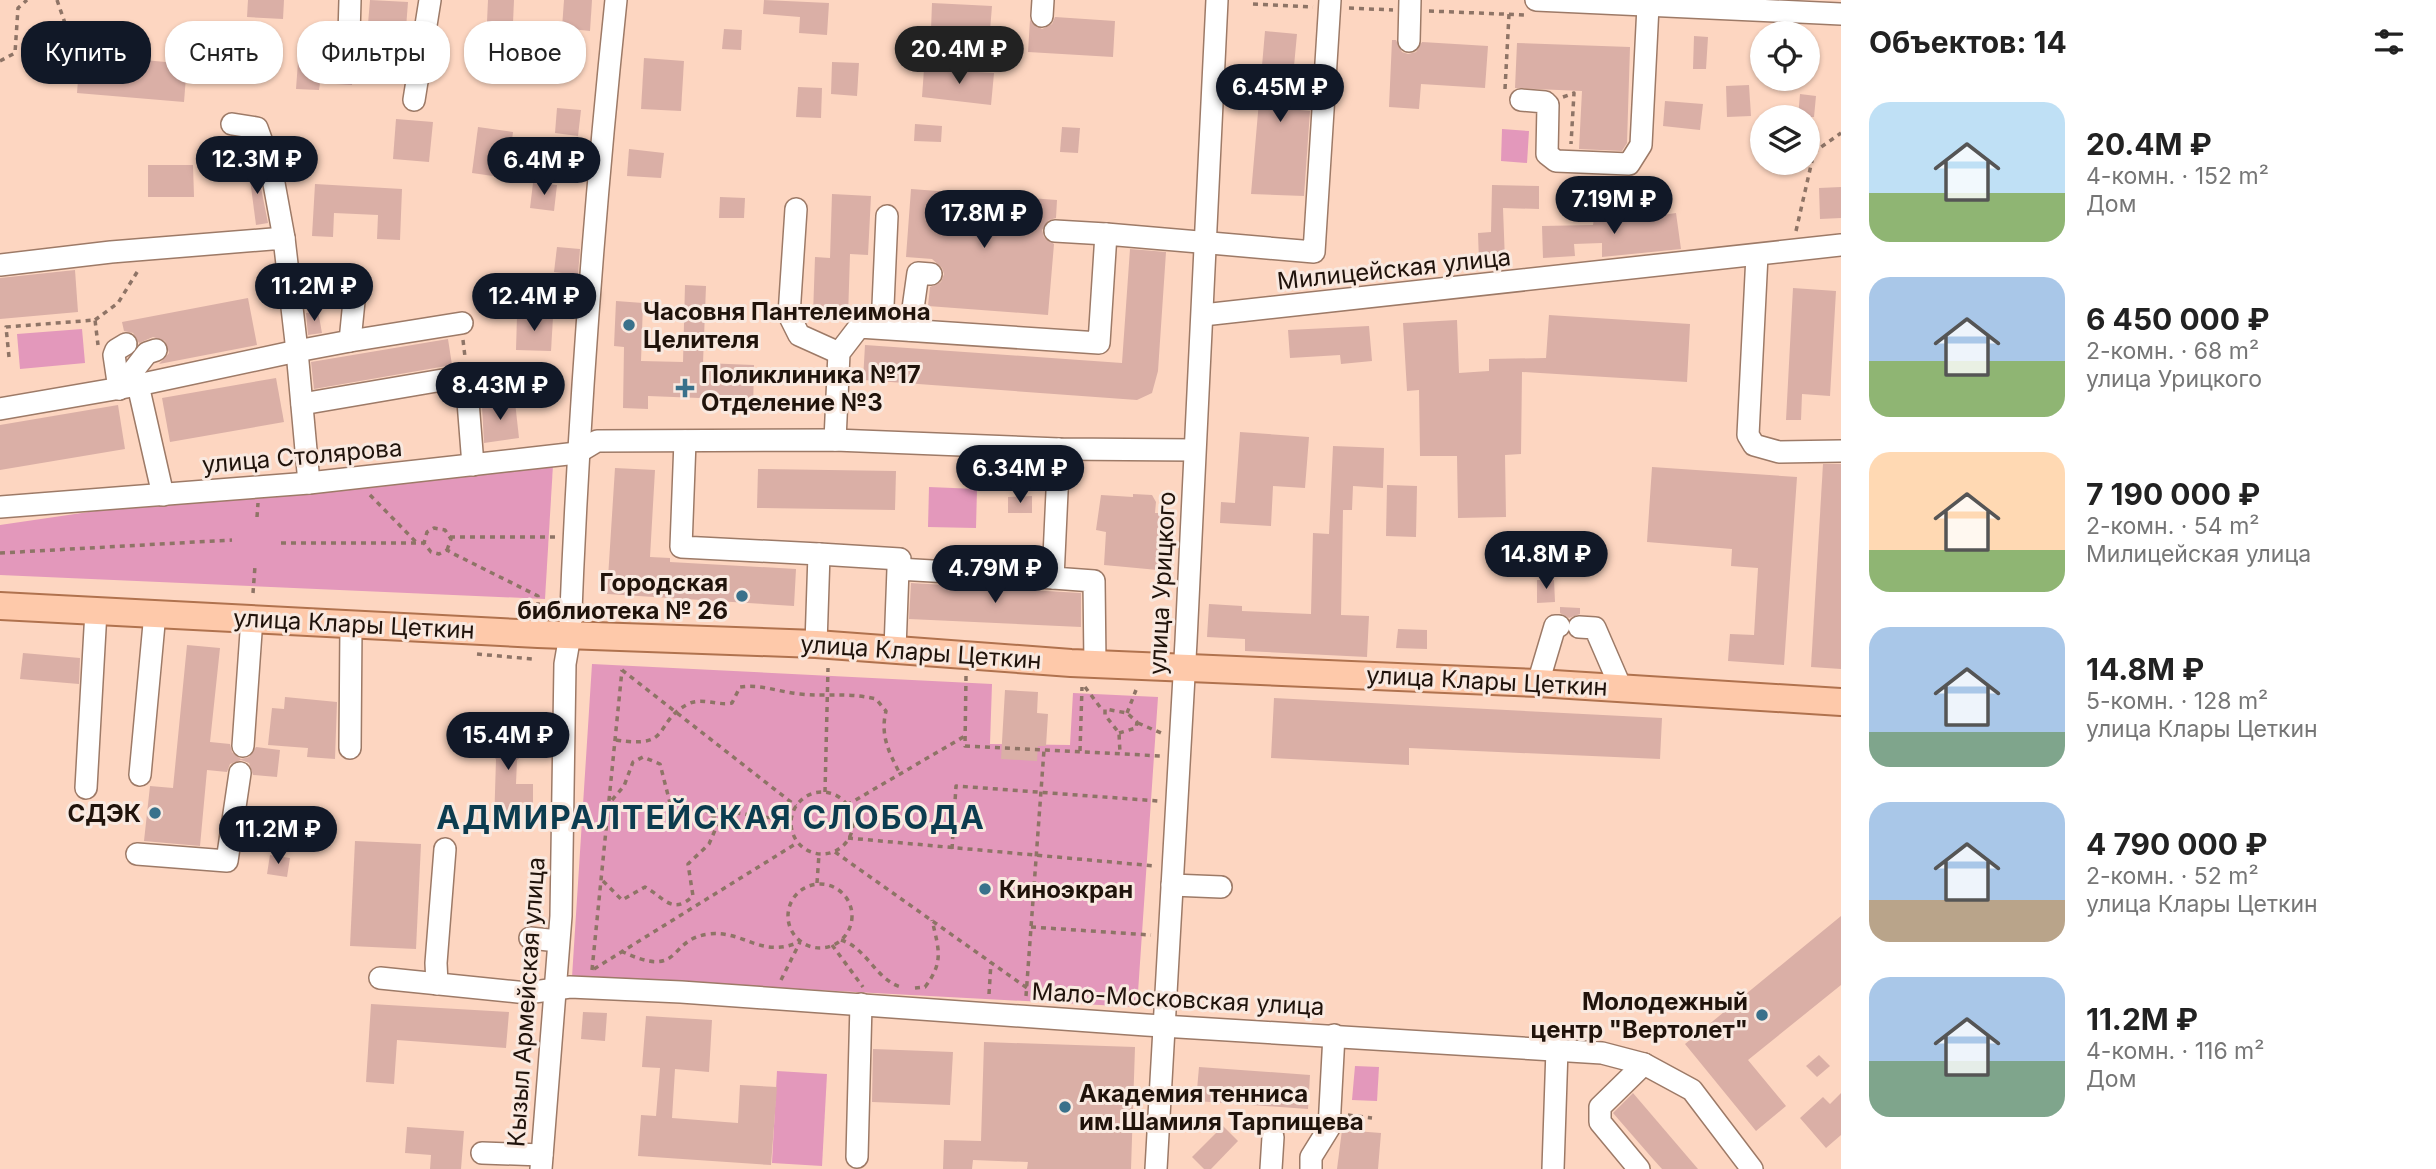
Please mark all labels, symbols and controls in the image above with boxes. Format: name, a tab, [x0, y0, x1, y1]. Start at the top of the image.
chip: Купить	[21, 21, 151, 84]
chip: Снять	[165, 21, 283, 84]
chip: Фильтры	[297, 21, 450, 84]
chip: Новое	[464, 21, 586, 84]
map controls	[1750, 21, 1820, 175]
button: locate	[1750, 21, 1820, 91]
icon: filters	[2370, 23, 2408, 61]
text: Объектов: 14	[1869, 24, 2067, 60]
pin: 20.4M ₽	[894, 27, 1024, 86]
text: 20.4M ₽	[911, 35, 1007, 63]
pin: 6.45M ₽	[1215, 64, 1345, 124]
text: 6.45M ₽	[1232, 73, 1328, 101]
button: layers	[1750, 105, 1820, 175]
text: 20.4M ₽	[2086, 126, 2212, 162]
icon: home	[1925, 130, 2009, 214]
pin: 12.3M ₽	[192, 136, 322, 196]
pin: 6.4M ₽	[487, 138, 601, 197]
text: 12.3M ₽	[212, 145, 302, 173]
text: 6.4M ₽	[503, 146, 585, 174]
text: 4-комн. · 152 m²	[2086, 162, 2269, 190]
pin: 7.19M ₽	[1549, 176, 1679, 236]
text: 7.19M ₽	[1572, 185, 1656, 213]
pin: 17.8M ₽	[919, 190, 1049, 250]
text: Дом	[2086, 190, 2136, 218]
text: 17.8M ₽	[941, 199, 1027, 227]
street label: Милицейская улица	[1276, 242, 1512, 296]
pin: 11.2M ₽	[249, 264, 379, 323]
text: 11.2M ₽	[271, 272, 357, 300]
pin: 12.4M ₽	[469, 274, 599, 333]
text: 12.4M ₽	[488, 282, 580, 310]
place label: Часовня Пантелеимона Целителя	[643, 297, 931, 354]
text: 6 450 000 ₽	[2086, 301, 2269, 337]
icon: home	[1925, 305, 2009, 389]
marker: Часовня Пантелеимона Целителя	[621, 317, 637, 333]
text: 2-комн. · 68 m²	[2086, 337, 2259, 365]
place label: Поликлиника №17 Отделение №3	[701, 360, 921, 417]
pin: 8.43M ₽	[435, 362, 565, 422]
text: улица Урицкого	[2086, 365, 2262, 393]
text: 8.43M ₽	[452, 371, 548, 399]
marker: Поликлиника №17 Отделение №3	[675, 378, 695, 398]
street label: улица Столярова	[201, 433, 403, 479]
pin: 6.34M ₽	[955, 446, 1085, 505]
text: 6.34M ₽	[972, 454, 1068, 482]
text: 7 190 000 ₽	[2086, 476, 2260, 512]
icon: home	[1925, 480, 2009, 564]
street label: улица Урицкого	[1143, 491, 1181, 675]
text: 2-комн. · 54 m²	[2086, 512, 2259, 540]
pin: 14.8M ₽	[1481, 532, 1611, 591]
text: 14.8M ₽	[1501, 540, 1591, 568]
text: Милицейская улица	[2086, 540, 2311, 568]
pin: 4.79M ₽	[930, 546, 1060, 605]
text: 4.79M ₽	[948, 554, 1042, 582]
place label: Городская библиотека № 26	[517, 568, 728, 625]
marker: Городская библиотека № 26	[734, 588, 750, 604]
street label: улица Клары Цеткин	[233, 603, 475, 645]
street label: улица Клары Цеткин	[799, 629, 1043, 675]
text: 14.8M ₽	[2086, 651, 2204, 687]
icon: home	[1925, 655, 2009, 739]
street label: улица Клары Цеткин	[1366, 660, 1608, 702]
text: 5-комн. · 128 m²	[2086, 687, 2268, 715]
pin: 15.4M ₽	[443, 712, 573, 772]
text: улица Клары Цеткин	[2086, 715, 2318, 743]
text: 15.4M ₽	[462, 721, 554, 749]
district label: АДМИРАЛТЕЙСКАЯ СЛОБОДА	[436, 798, 986, 837]
place label: СДЭК	[67, 799, 141, 828]
marker: СДЭК	[147, 805, 163, 821]
pin: 11.2M ₽	[213, 806, 343, 866]
text: 11.2M ₽	[235, 815, 321, 843]
text: 4 790 000 ₽	[2086, 826, 2267, 862]
icon: home	[1925, 830, 2009, 914]
street label: Кызыл Армейская улица	[501, 856, 551, 1148]
text: 2-комн. · 52 m²	[2086, 862, 2259, 890]
place label: Киноэкран	[999, 875, 1133, 904]
marker: Киноэкран	[977, 881, 993, 897]
text: улица Клары Цеткин	[2086, 890, 2318, 918]
street label: Мало-Московская улица	[1031, 977, 1325, 1021]
place label: Молодежный центр "Вертолет"	[1531, 987, 1748, 1044]
text: 11.2M ₽	[2086, 1001, 2198, 1037]
icon: home	[1925, 1005, 2009, 1089]
marker: Молодежный центр "Вертолет"	[1754, 1007, 1770, 1023]
text: 4-комн. · 116 m²	[2086, 1037, 2264, 1065]
text: Дом	[2086, 1065, 2136, 1093]
place label: Академия тенниса им.Шамиля Тарпищева	[1079, 1079, 1364, 1136]
marker: Академия тенниса им.Шамиля Тарпищева	[1057, 1099, 1073, 1115]

